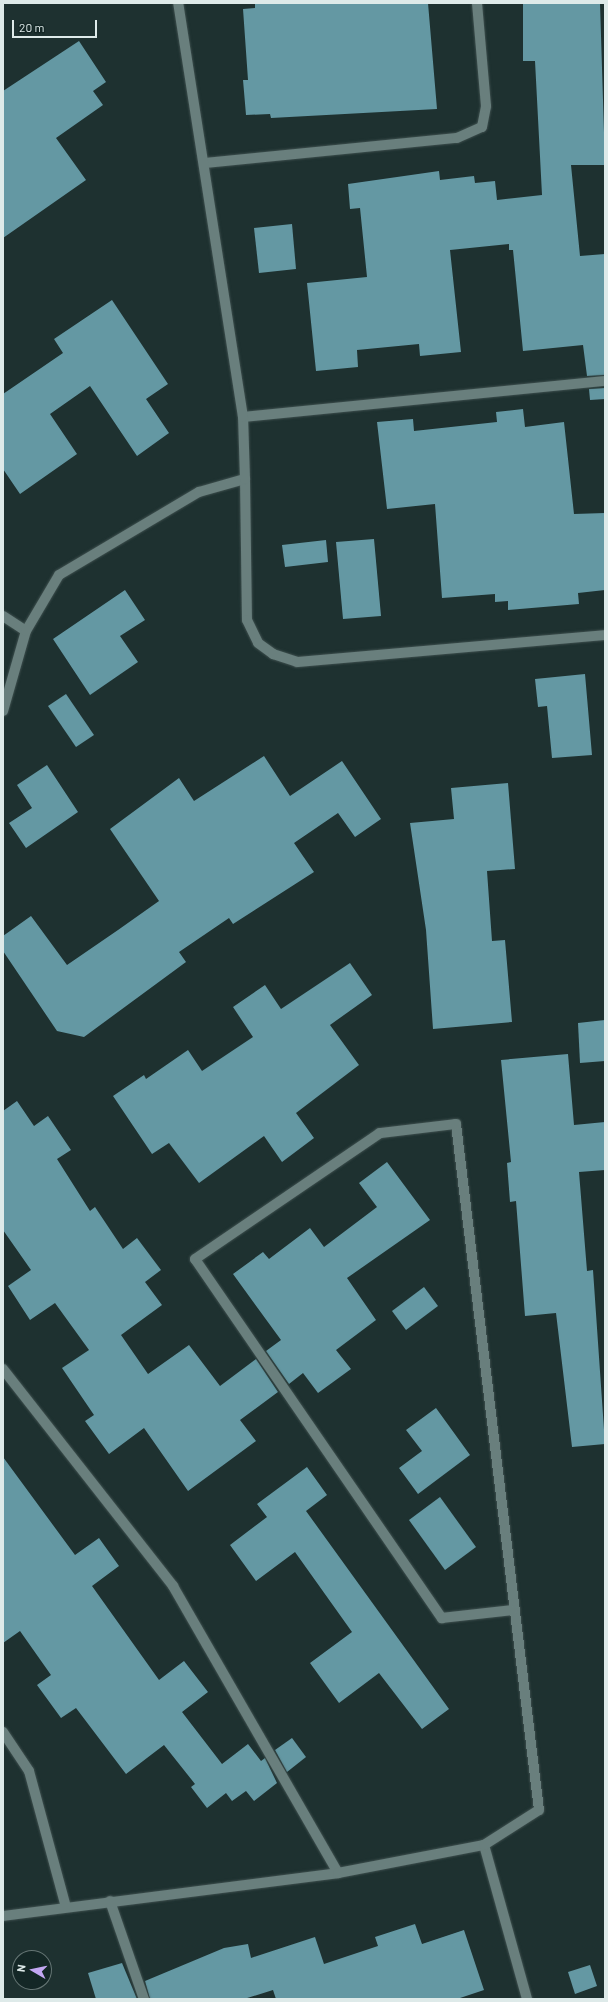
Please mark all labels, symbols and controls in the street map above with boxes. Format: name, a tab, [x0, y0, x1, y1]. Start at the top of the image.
scale bar	[14, 12, 99, 38]
text: 20 m	[19, 20, 45, 34]
north arrow	[12, 1950, 52, 1990]
text: N	[14, 1964, 28, 1973]

